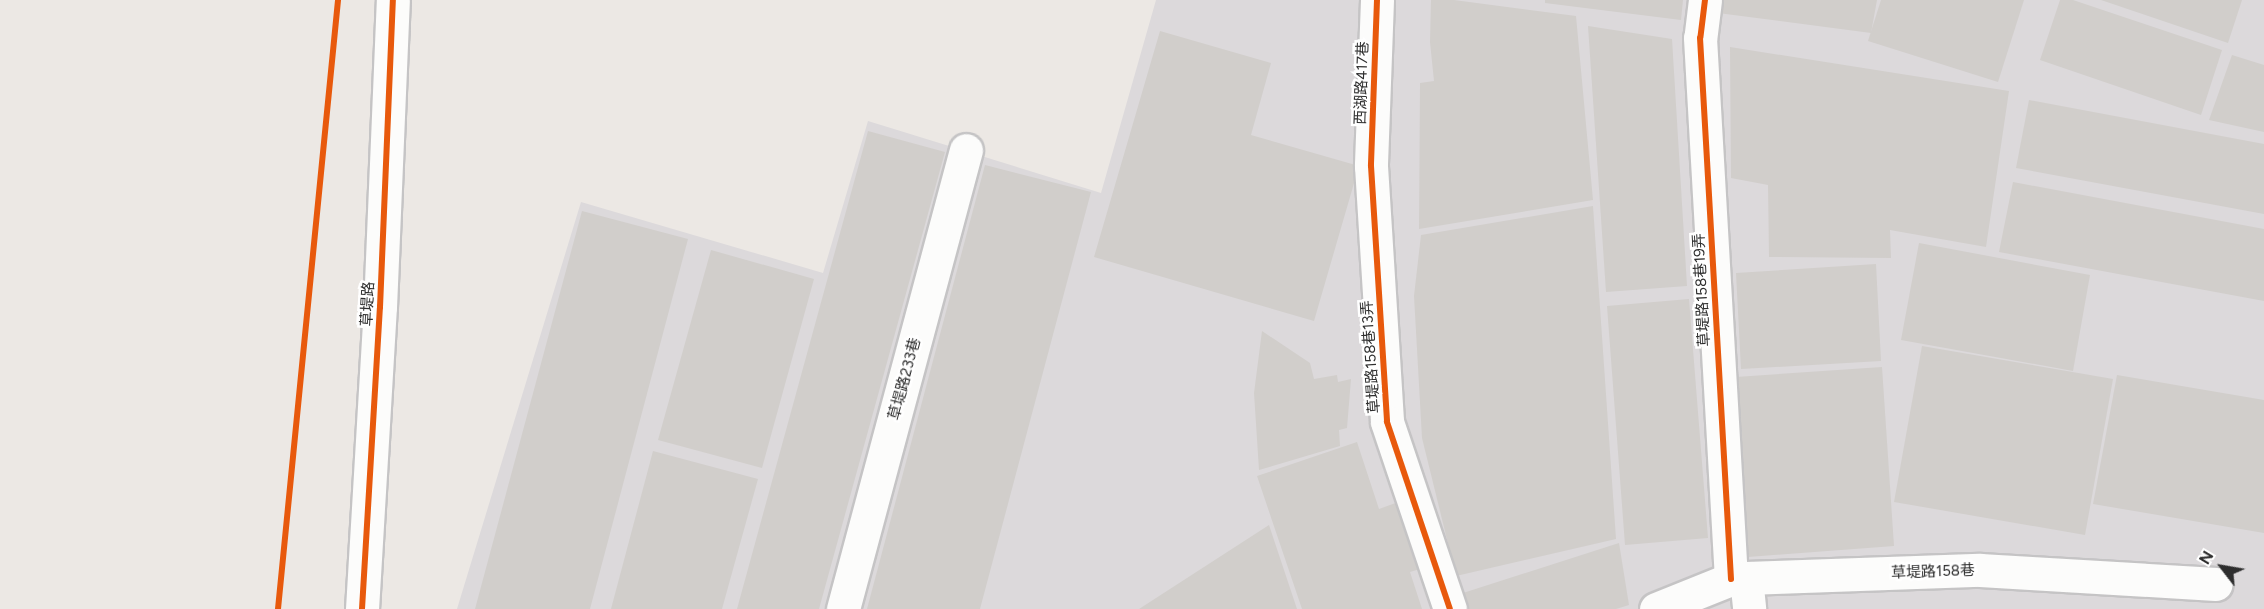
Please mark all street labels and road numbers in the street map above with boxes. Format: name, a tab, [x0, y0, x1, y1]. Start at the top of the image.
street label: 西湖路417巷	[1352, 41, 1372, 125]
street label: 草堤路158巷19弄	[1690, 233, 1714, 347]
street label: 草堤路	[358, 281, 378, 327]
street label: 草堤路158巷13弄	[1358, 300, 1384, 414]
street label: 草堤路233巷	[885, 336, 925, 422]
street label: 草堤路158巷	[1891, 562, 1975, 582]

